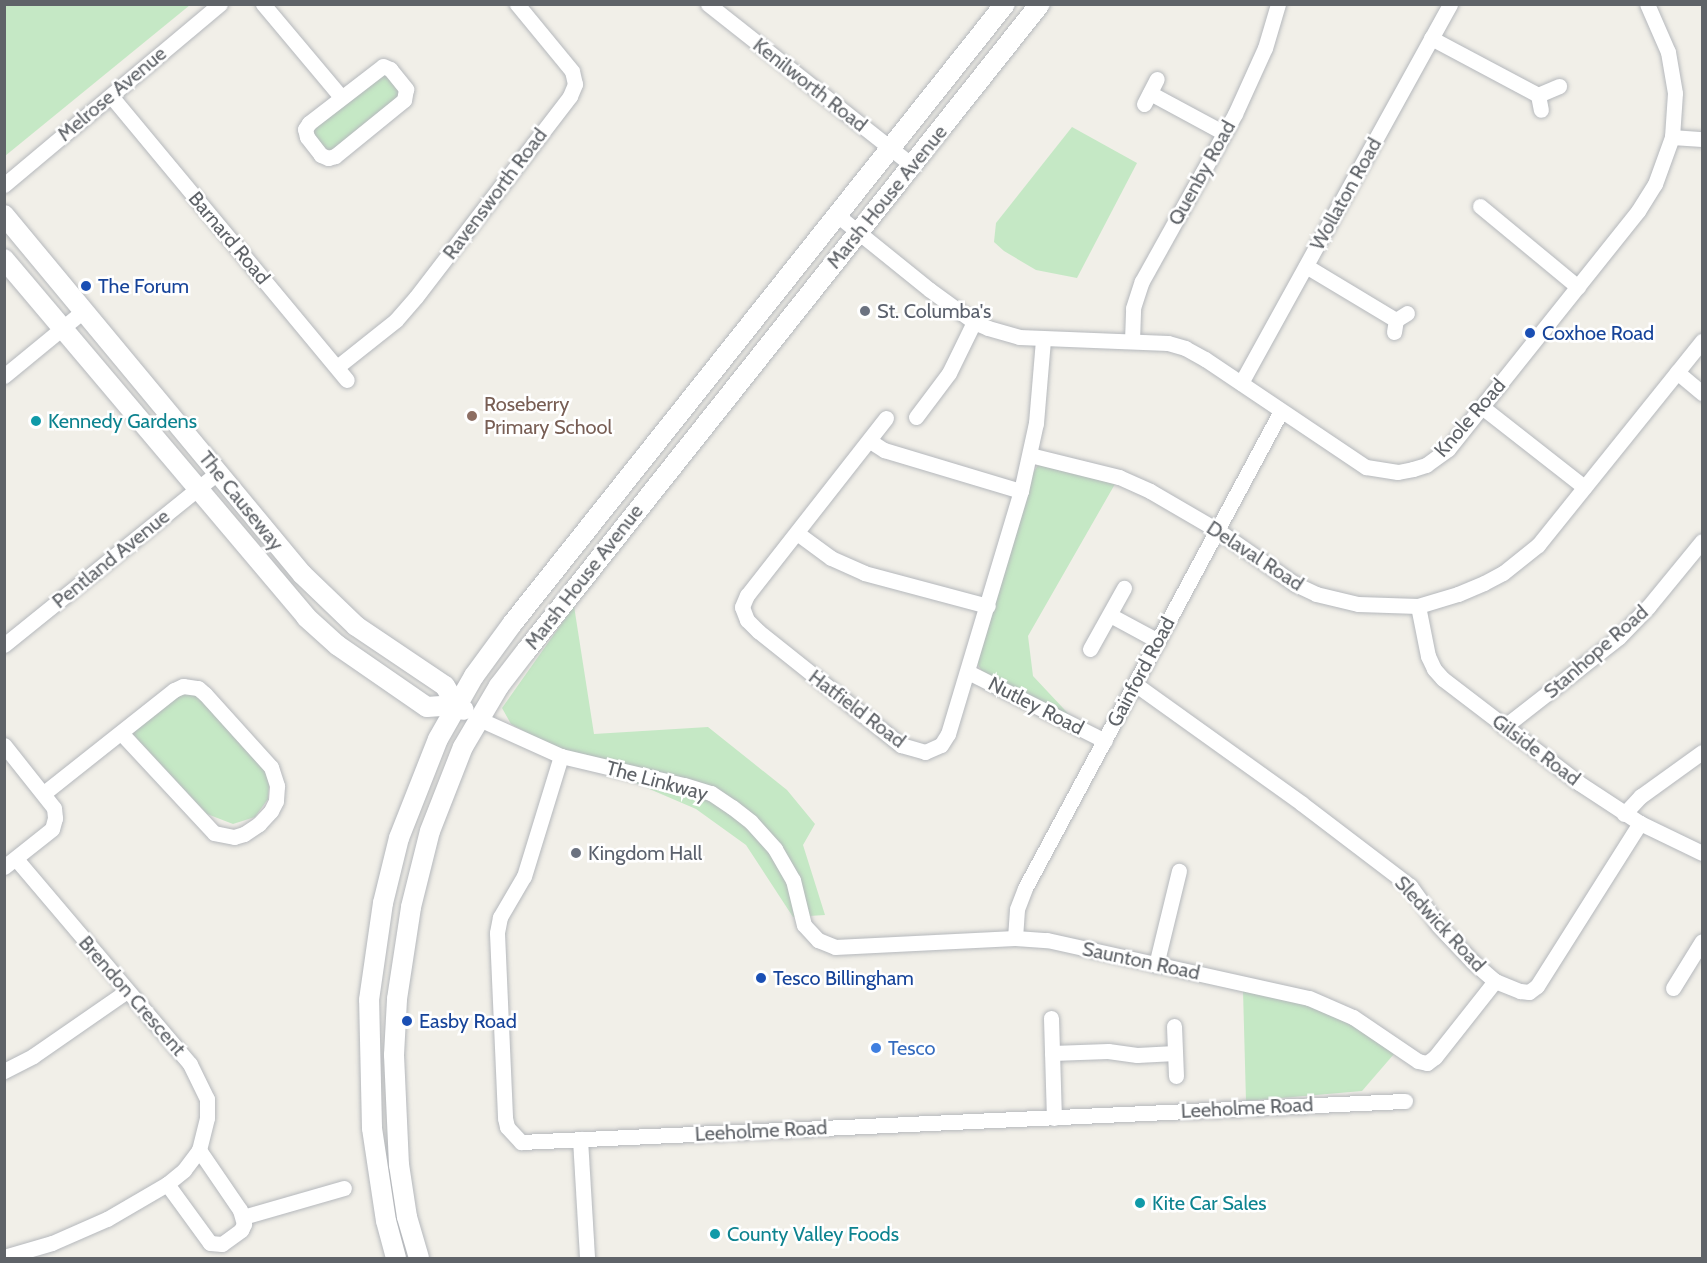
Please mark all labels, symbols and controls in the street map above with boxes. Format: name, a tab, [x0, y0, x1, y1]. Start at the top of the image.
street label: Kenilworth Road	[748, 33, 872, 137]
street label: Melrose Avenue	[53, 42, 171, 146]
street label: Quenby Road	[1163, 116, 1241, 230]
street label: Marsh House Avenue	[822, 121, 952, 273]
street label: Ravensworth Road	[438, 124, 552, 264]
street label: Wollaton Road	[1305, 134, 1387, 254]
street label: Barnard Road	[183, 187, 275, 289]
place label: The Forum	[98, 274, 189, 298]
marker: The Forum	[79, 279, 93, 293]
place label: St. Columba's	[877, 299, 991, 323]
marker: St. Columba's	[858, 304, 872, 318]
place label: Coxhoe Road	[1542, 321, 1654, 345]
marker: Coxhoe Road	[1523, 326, 1537, 340]
street label: Knole Road	[1429, 374, 1511, 462]
place label: Roseberry Primary School	[484, 392, 612, 439]
place label: Kennedy Gardens	[48, 409, 197, 433]
marker: Roseberry Primary School	[465, 409, 479, 423]
marker: Kennedy Gardens	[29, 414, 43, 428]
street label: The Causeway	[194, 447, 288, 555]
street label: Marsh House Avenue	[520, 500, 648, 654]
street label: Pentland Avenue	[48, 504, 174, 614]
street label: Delaval Road	[1202, 516, 1308, 596]
street label: Stanhope Road	[1539, 600, 1653, 704]
street label: Gainford Road	[1102, 613, 1180, 731]
street label: Hatfield Road	[804, 665, 910, 753]
street label: Nutley Road	[984, 672, 1088, 740]
street label: Gilside Road	[1487, 709, 1585, 791]
street label: The Linkway	[604, 756, 710, 806]
place label: Kingdom Hall	[588, 841, 702, 865]
marker: Kingdom Hall	[569, 846, 583, 860]
street label: Sledwick Road	[1390, 871, 1490, 977]
street label: Brendon Crescent	[73, 931, 191, 1061]
street label: Saunton Road	[1080, 937, 1202, 985]
place label: Tesco Billingham	[773, 966, 914, 990]
marker: Tesco Billingham	[754, 971, 768, 985]
place label: Easby Road	[419, 1009, 517, 1033]
marker: Easby Road	[400, 1014, 414, 1028]
place label: Tesco	[888, 1036, 936, 1060]
marker: Tesco	[869, 1041, 883, 1055]
street label: Leeholme Road	[1180, 1093, 1314, 1123]
street label: Leeholme Road	[694, 1116, 828, 1146]
place label: Kite Car Sales	[1152, 1191, 1267, 1215]
marker: Kite Car Sales	[1133, 1196, 1147, 1210]
place label: County Valley Foods	[727, 1222, 899, 1246]
marker: County Valley Foods	[708, 1227, 722, 1241]

